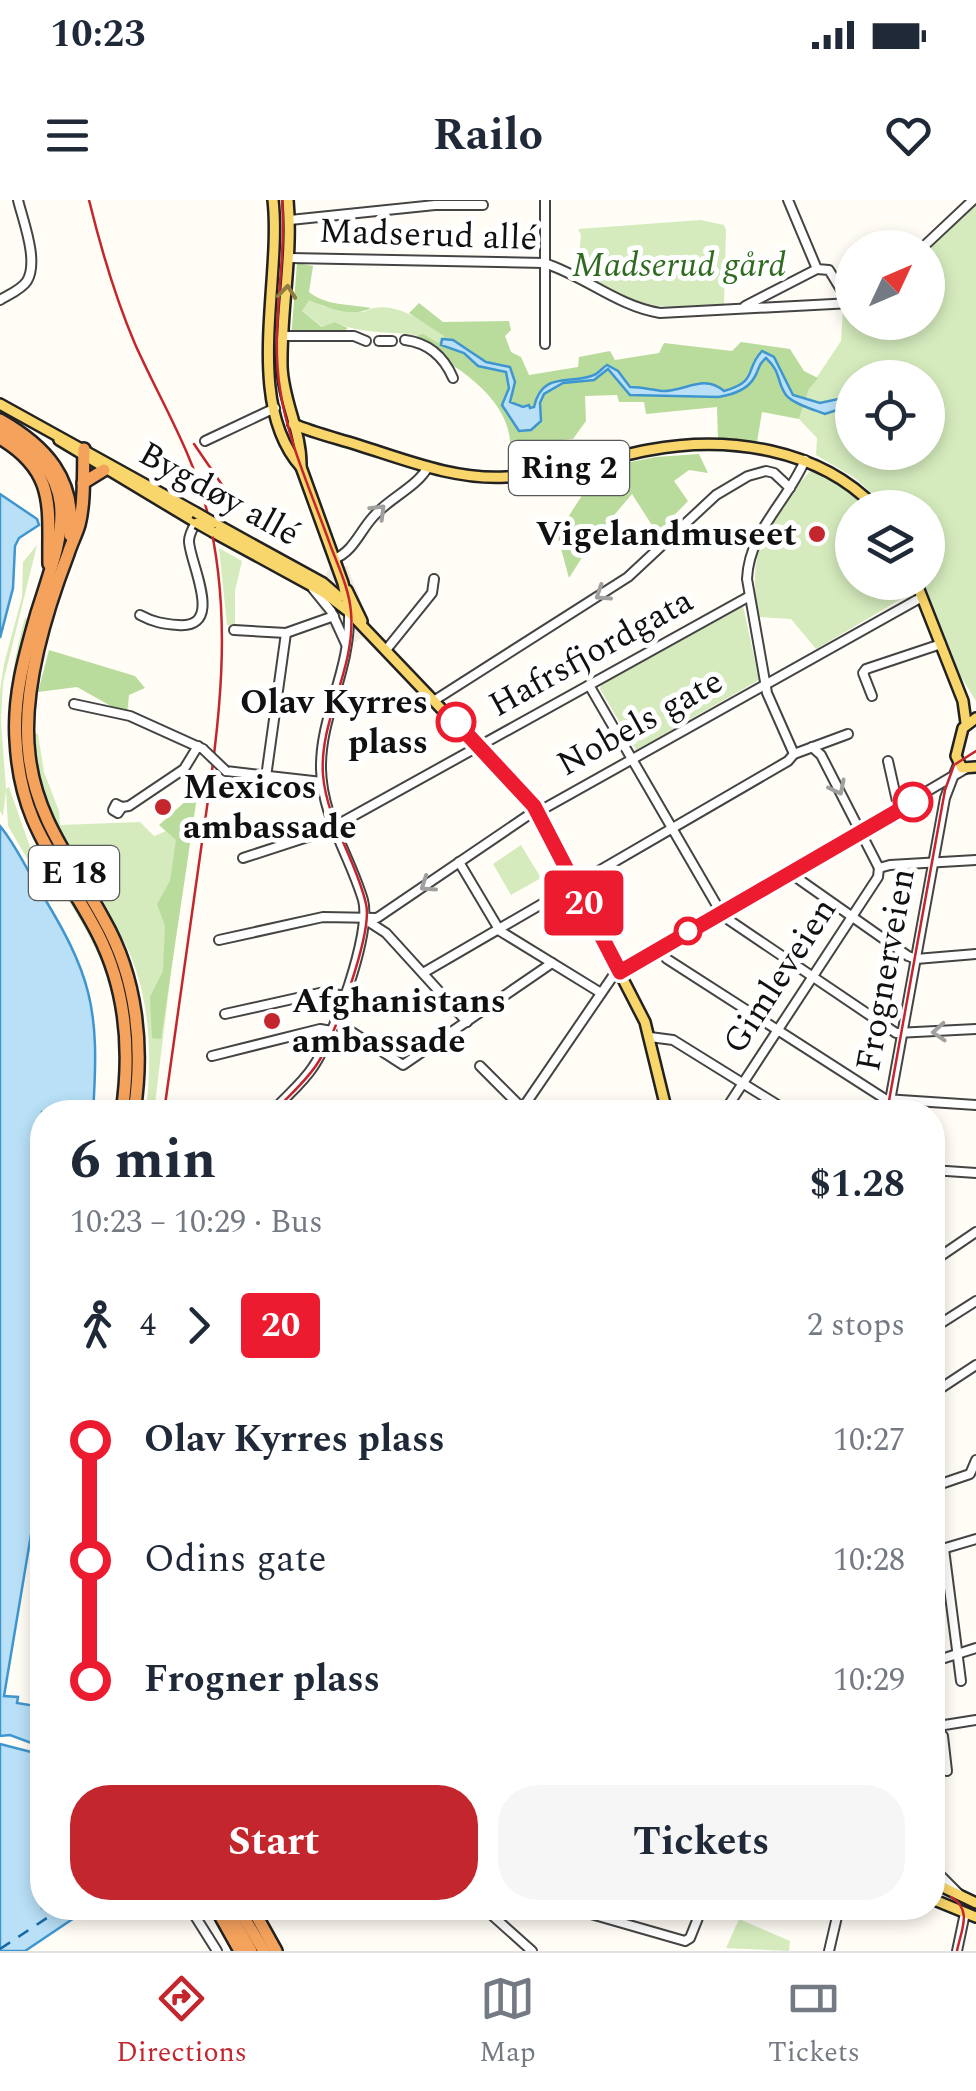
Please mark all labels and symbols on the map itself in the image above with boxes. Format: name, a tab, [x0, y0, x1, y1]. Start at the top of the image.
street label: Madserud allé	[318, 205, 538, 265]
north arrow	[835, 230, 945, 340]
park label: Madserud gård	[572, 239, 786, 292]
one-way arrow	[276, 284, 297, 300]
street label: Bygdøy allé	[129, 428, 309, 560]
road number: Ring 2	[509, 441, 629, 495]
one-way arrow	[367, 505, 385, 523]
place label: Vigelandmuseet	[535, 508, 797, 561]
marker: Vigelandmuseet	[806, 523, 828, 545]
street label: Hafrsfjordgata	[479, 575, 703, 731]
one-way arrow	[595, 581, 613, 600]
street label: Nobels gate	[547, 656, 733, 790]
place label: Olav Kyrres plass	[240, 676, 428, 769]
marker: Olav Kyrres plass	[437, 703, 475, 741]
place label: Mexicos ambassade	[183, 761, 357, 854]
one-way arrow	[826, 778, 846, 796]
unlabelled marker	[894, 783, 932, 821]
marker: Mexicos ambassade	[152, 796, 174, 818]
road number: E 18	[29, 846, 119, 900]
street label: Frognerveien	[842, 864, 930, 1076]
line badge: 20	[539, 870, 629, 936]
one-way arrow	[420, 873, 439, 891]
street label: Gimleveien	[710, 887, 850, 1065]
unlabelled marker	[675, 918, 701, 944]
place label: Afghanistans ambassade	[292, 975, 506, 1068]
marker: Afghanistans ambassade	[261, 1010, 283, 1032]
one-way arrow	[931, 1021, 947, 1042]

